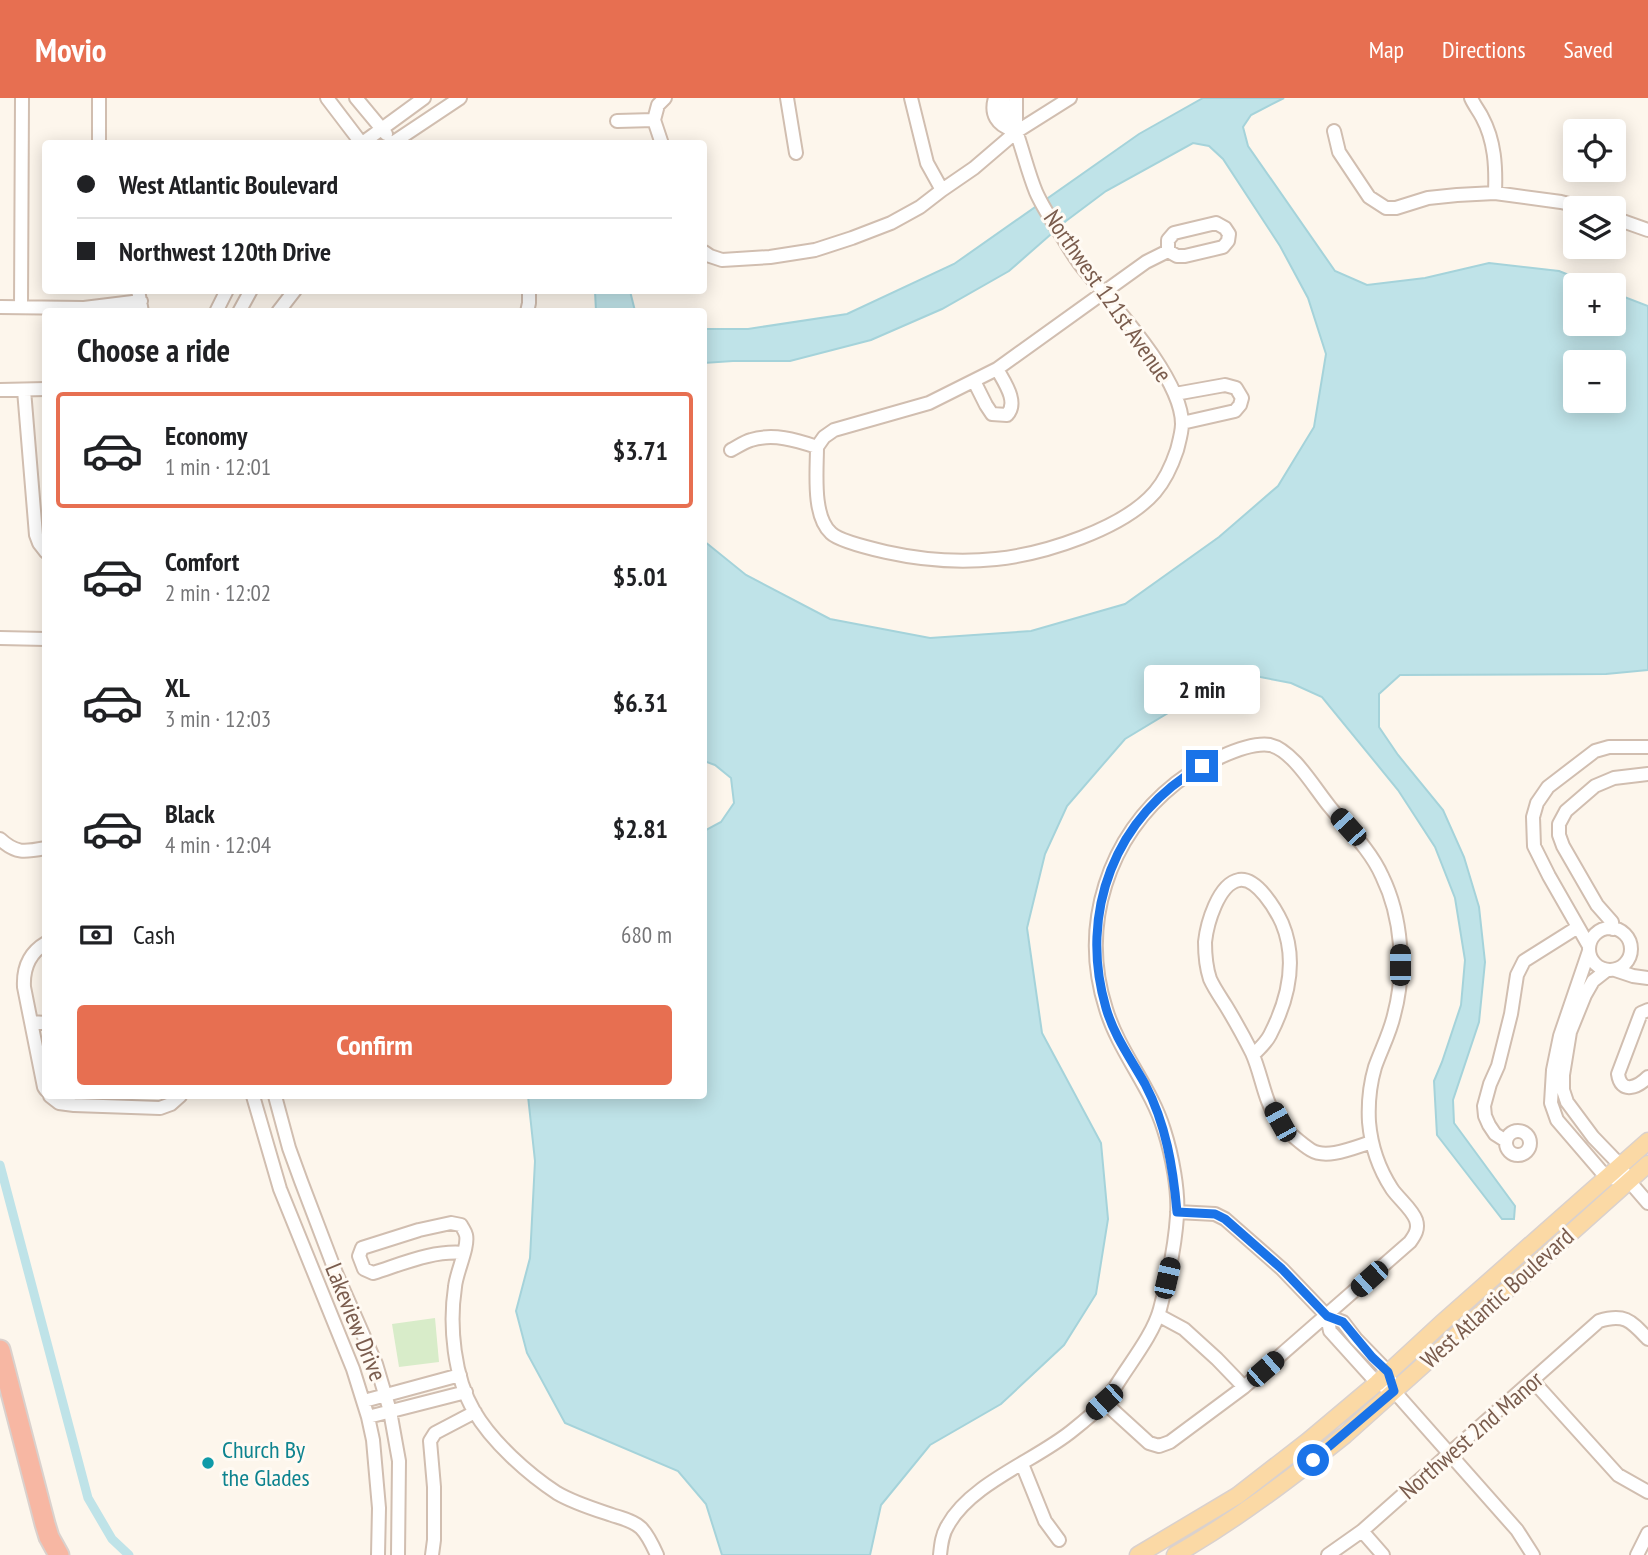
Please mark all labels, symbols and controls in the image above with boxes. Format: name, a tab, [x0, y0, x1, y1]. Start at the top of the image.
text: Movio	[35, 28, 107, 71]
text: Map	[1369, 34, 1404, 65]
text: Directions	[1442, 34, 1526, 65]
text: Saved	[1564, 34, 1613, 65]
map controls	[1563, 119, 1626, 413]
button: locate	[1563, 119, 1626, 182]
text: West Atlantic Boulevard	[119, 168, 338, 201]
button: layers	[1563, 196, 1626, 259]
street label: Northwest 121st Avenue	[1037, 204, 1179, 388]
text: Northwest 120th Drive	[119, 235, 331, 268]
button: +	[1563, 273, 1626, 336]
text: Choose a ride	[77, 329, 230, 371]
button: −	[1563, 350, 1626, 413]
icon: car	[81, 419, 144, 482]
text: Economy	[165, 419, 247, 452]
text: $3.71	[613, 434, 668, 467]
text: 1 min · 12:01	[165, 452, 271, 481]
icon: car	[81, 545, 144, 608]
text: Comfort	[165, 545, 239, 578]
text: $5.01	[613, 560, 668, 593]
text: 2 min · 12:02	[165, 578, 271, 607]
callout: 2 min	[1144, 664, 1260, 714]
icon: car	[81, 671, 144, 734]
text: XL	[165, 671, 190, 704]
text: 2 min	[1179, 675, 1225, 704]
text: $6.31	[613, 686, 668, 719]
text: 3 min · 12:03	[165, 704, 271, 733]
route end	[1186, 750, 1218, 782]
icon: car	[81, 797, 144, 860]
text: Black	[165, 797, 215, 830]
car	[1327, 804, 1370, 850]
text: $2.81	[613, 812, 668, 845]
text: 4 min · 12:04	[165, 830, 271, 859]
icon: cash	[77, 916, 115, 954]
text: Cash	[133, 918, 175, 951]
text: 680 m	[621, 920, 672, 949]
car	[1390, 944, 1411, 986]
button: Confirm	[77, 1005, 672, 1085]
car	[1261, 1099, 1300, 1145]
street label: West Atlantic Boulevard	[1414, 1221, 1580, 1375]
car	[1153, 1255, 1182, 1301]
car	[1347, 1257, 1392, 1301]
street label: Lakeview Drive	[318, 1258, 394, 1386]
car	[1243, 1347, 1288, 1391]
street label: Northwest 2nd Manor	[1393, 1364, 1550, 1506]
car	[1082, 1380, 1127, 1424]
place label: Church By the Glades	[222, 1434, 310, 1493]
route start	[1297, 1444, 1329, 1476]
marker: Church By the Glades	[200, 1455, 216, 1471]

